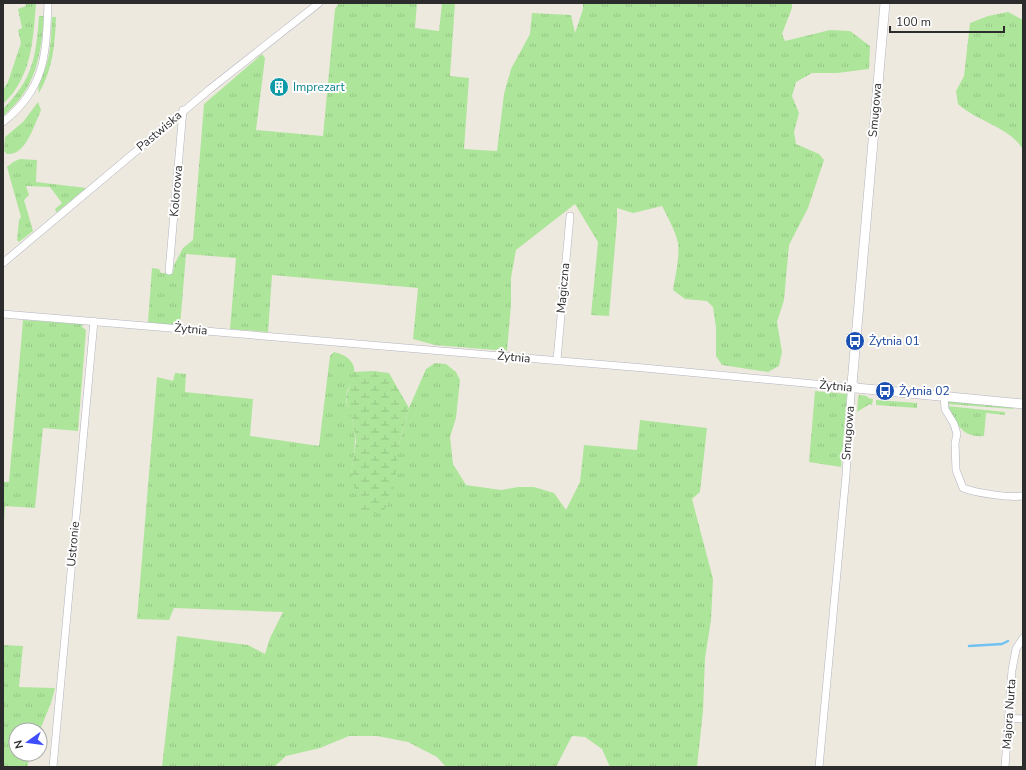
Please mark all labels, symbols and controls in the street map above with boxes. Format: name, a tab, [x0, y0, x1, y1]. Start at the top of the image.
scale bar	[890, 8, 1004, 34]
text: 100 m	[896, 14, 931, 30]
building icon: Imprezart	[268, 76, 290, 98]
place label: Imprezart	[293, 79, 345, 95]
street label: Smugowa	[865, 82, 885, 138]
street label: Pastwiska	[133, 107, 185, 155]
street label: Kolorowa	[166, 165, 186, 217]
street label: Magiczna	[553, 262, 573, 314]
street label: Żytnia	[174, 320, 208, 338]
bus stop icon: Żytnia 01	[844, 330, 866, 352]
place label: Żytnia 01	[869, 333, 920, 349]
street label: Żytnia	[497, 348, 531, 366]
street label: Żytnia	[819, 377, 853, 395]
bus stop icon: Żytnia 02	[874, 380, 896, 402]
place label: Żytnia 02	[899, 383, 950, 399]
street label: Smugowa	[838, 405, 858, 461]
street label: Ustronie	[63, 521, 83, 567]
street label: Majora Nurta	[999, 678, 1019, 750]
north arrow	[8, 722, 48, 762]
text: N	[11, 738, 27, 750]

